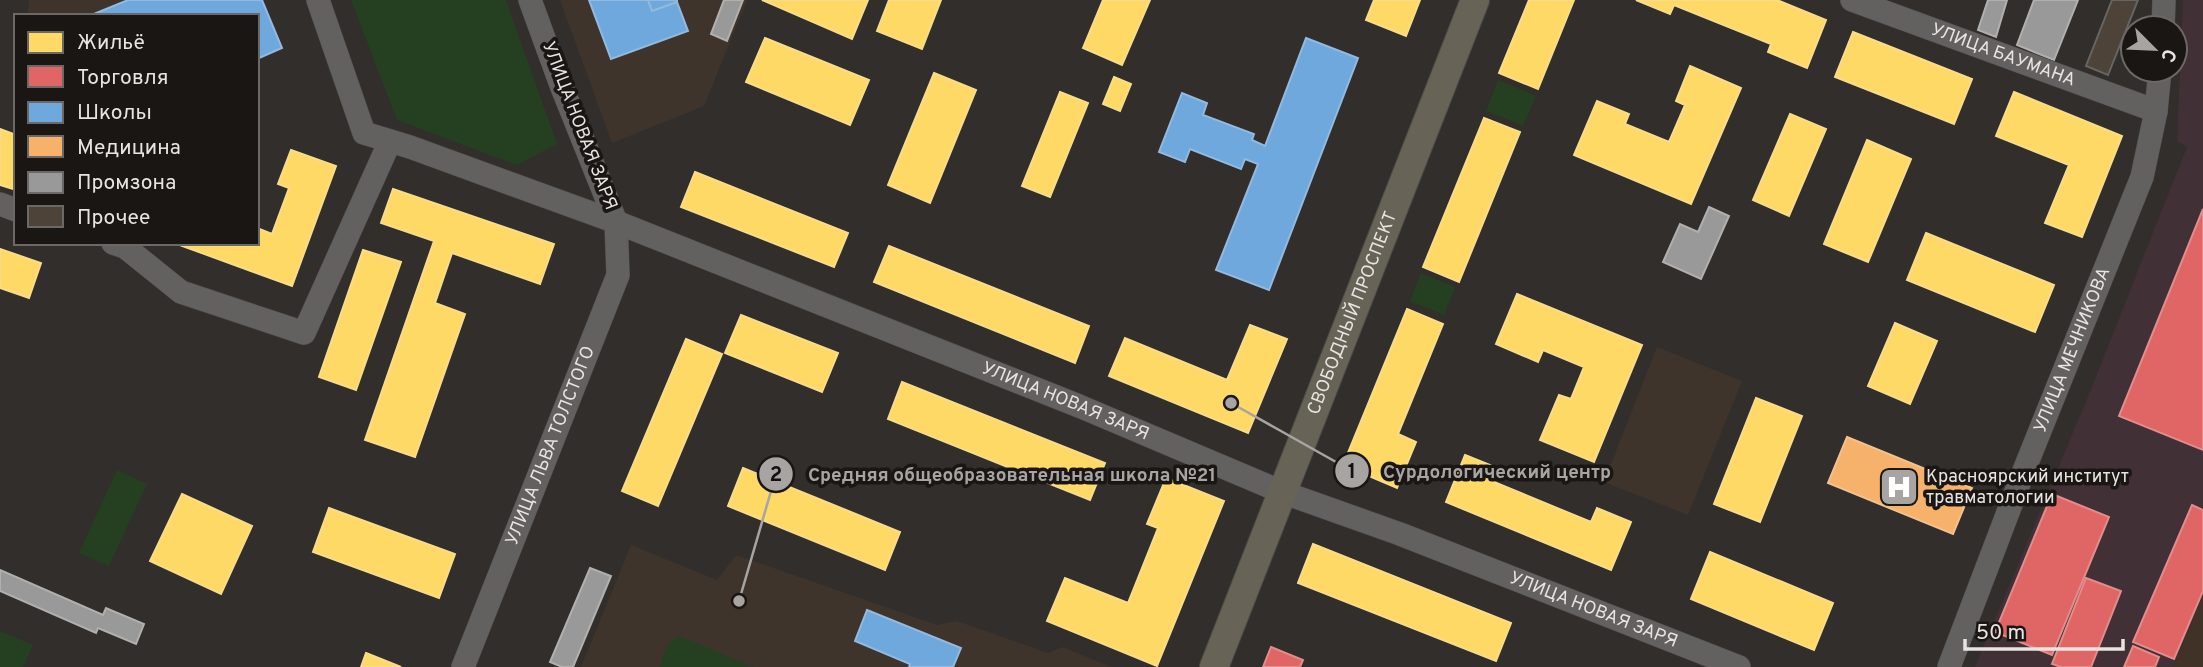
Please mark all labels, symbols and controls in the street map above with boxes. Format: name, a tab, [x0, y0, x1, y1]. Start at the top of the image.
legend	[14, 14, 259, 245]
north arrow	[2119, 14, 2189, 84]
street label: УЛИЦА БАУМАНА	[1928, 18, 2079, 92]
text: Жильё	[77, 30, 145, 57]
street label: УЛИЦА НОВАЯ ЗАРЯ	[536, 38, 622, 214]
text: С	[2154, 45, 2181, 66]
text: Торговля	[77, 65, 168, 92]
text: Школы	[77, 100, 152, 127]
text: Медицина	[77, 135, 181, 162]
text: Промзона	[77, 170, 176, 197]
text: Прочее	[77, 205, 150, 232]
street label: СВОБОДНЫЙ ПРОСПЕКТ	[1302, 208, 1403, 418]
street label: УЛИЦА МЕЧНИКОВА	[2029, 264, 2116, 436]
street label: УЛИЦА ЛЬВА ТОЛСТОГО	[501, 343, 600, 549]
street label: УЛИЦА НОВАЯ ЗАРЯ	[978, 357, 1153, 446]
callout: Сурдологический центр	[1334, 451, 1625, 491]
callout: Средняя общеобразовательная школа №21	[759, 454, 1230, 494]
text: 1	[1348, 459, 1356, 486]
text: Сурдологический центр	[1383, 461, 1611, 485]
text: 2	[770, 462, 782, 489]
text: Средняя общеобразовательная школа №21	[808, 464, 1216, 488]
hospital icon: Красноярский институт травматологии	[1878, 466, 1920, 508]
place label: Красноярский институт травматологии	[1926, 466, 2129, 510]
street label: УЛИЦА НОВАЯ ЗАРЯ	[1506, 567, 1681, 653]
scale bar	[1965, 608, 2122, 652]
text: 50 m	[1976, 620, 2025, 647]

